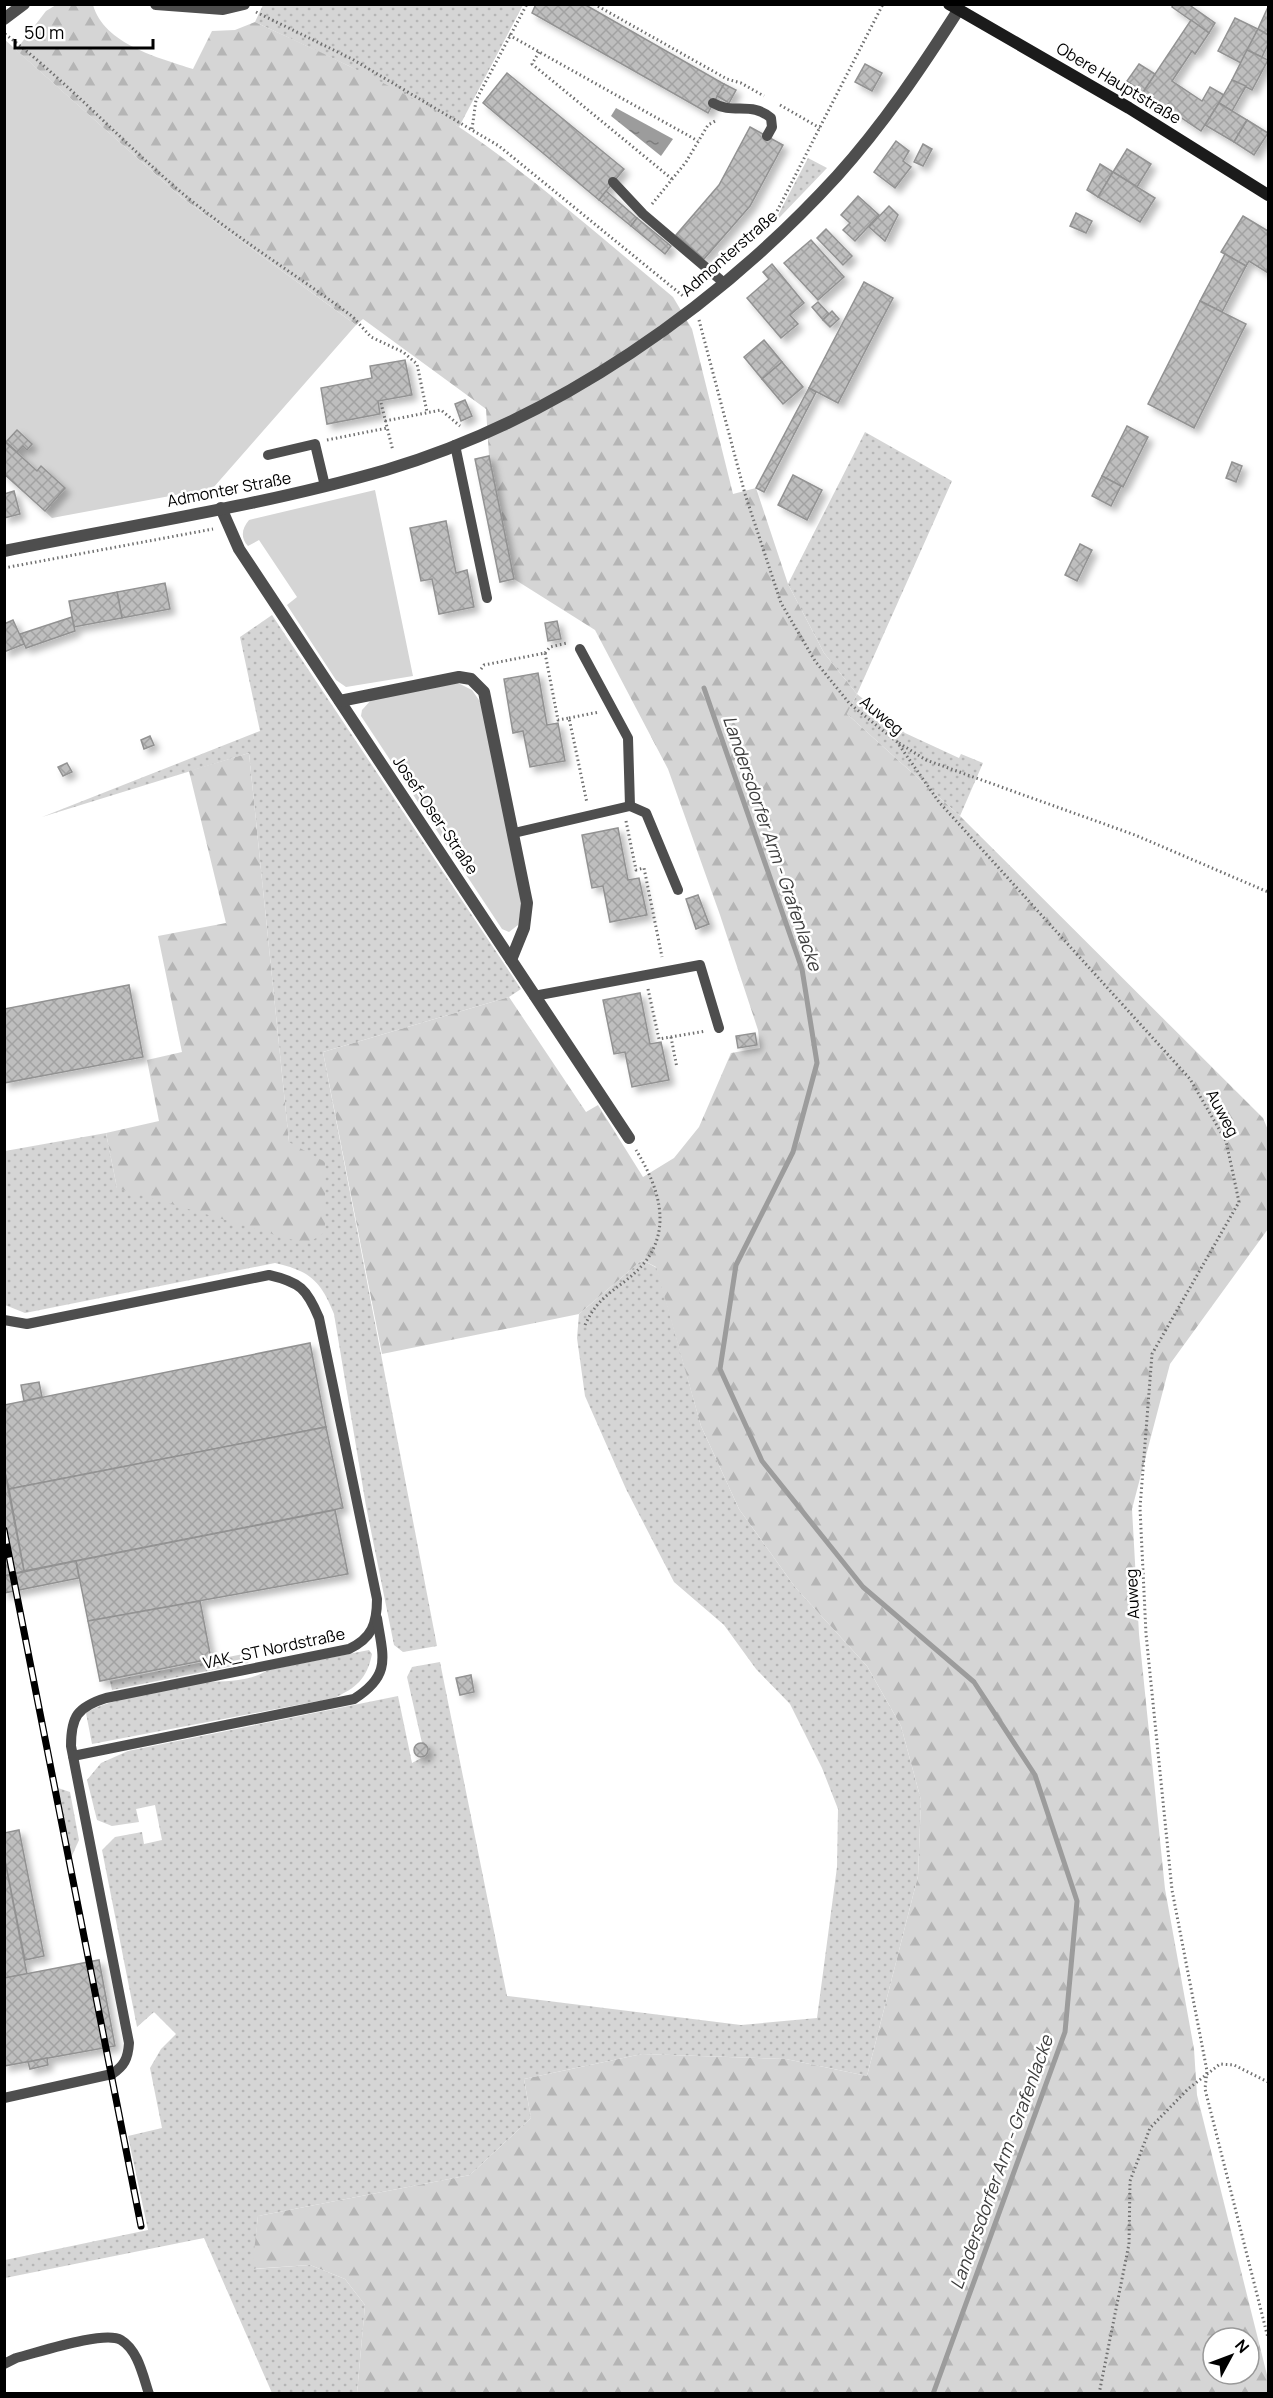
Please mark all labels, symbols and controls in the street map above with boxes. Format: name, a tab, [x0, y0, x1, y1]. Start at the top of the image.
scale bar	[15, 12, 153, 50]
text: 50 m	[24, 20, 64, 44]
street label: Obere Hauptstraße	[1053, 37, 1185, 129]
street label: Admonterstraße	[676, 205, 782, 301]
street label: Admonter Straße	[165, 466, 293, 512]
street label: Auweg	[856, 690, 908, 740]
water label: Landersdorfer Arm - Grafenlacke	[718, 712, 828, 975]
street label: Josef-Oser-Straße	[388, 752, 484, 878]
street label: Auweg	[1201, 1086, 1245, 1140]
street label: Auweg	[1120, 1568, 1144, 1620]
street label: VAK_ST Nordstraße	[201, 1622, 347, 1674]
water label: Landersdorfer Arm - Grafenlacke	[944, 2031, 1059, 2292]
north arrow	[1201, 2326, 1261, 2386]
text: N	[1230, 2335, 1254, 2358]

